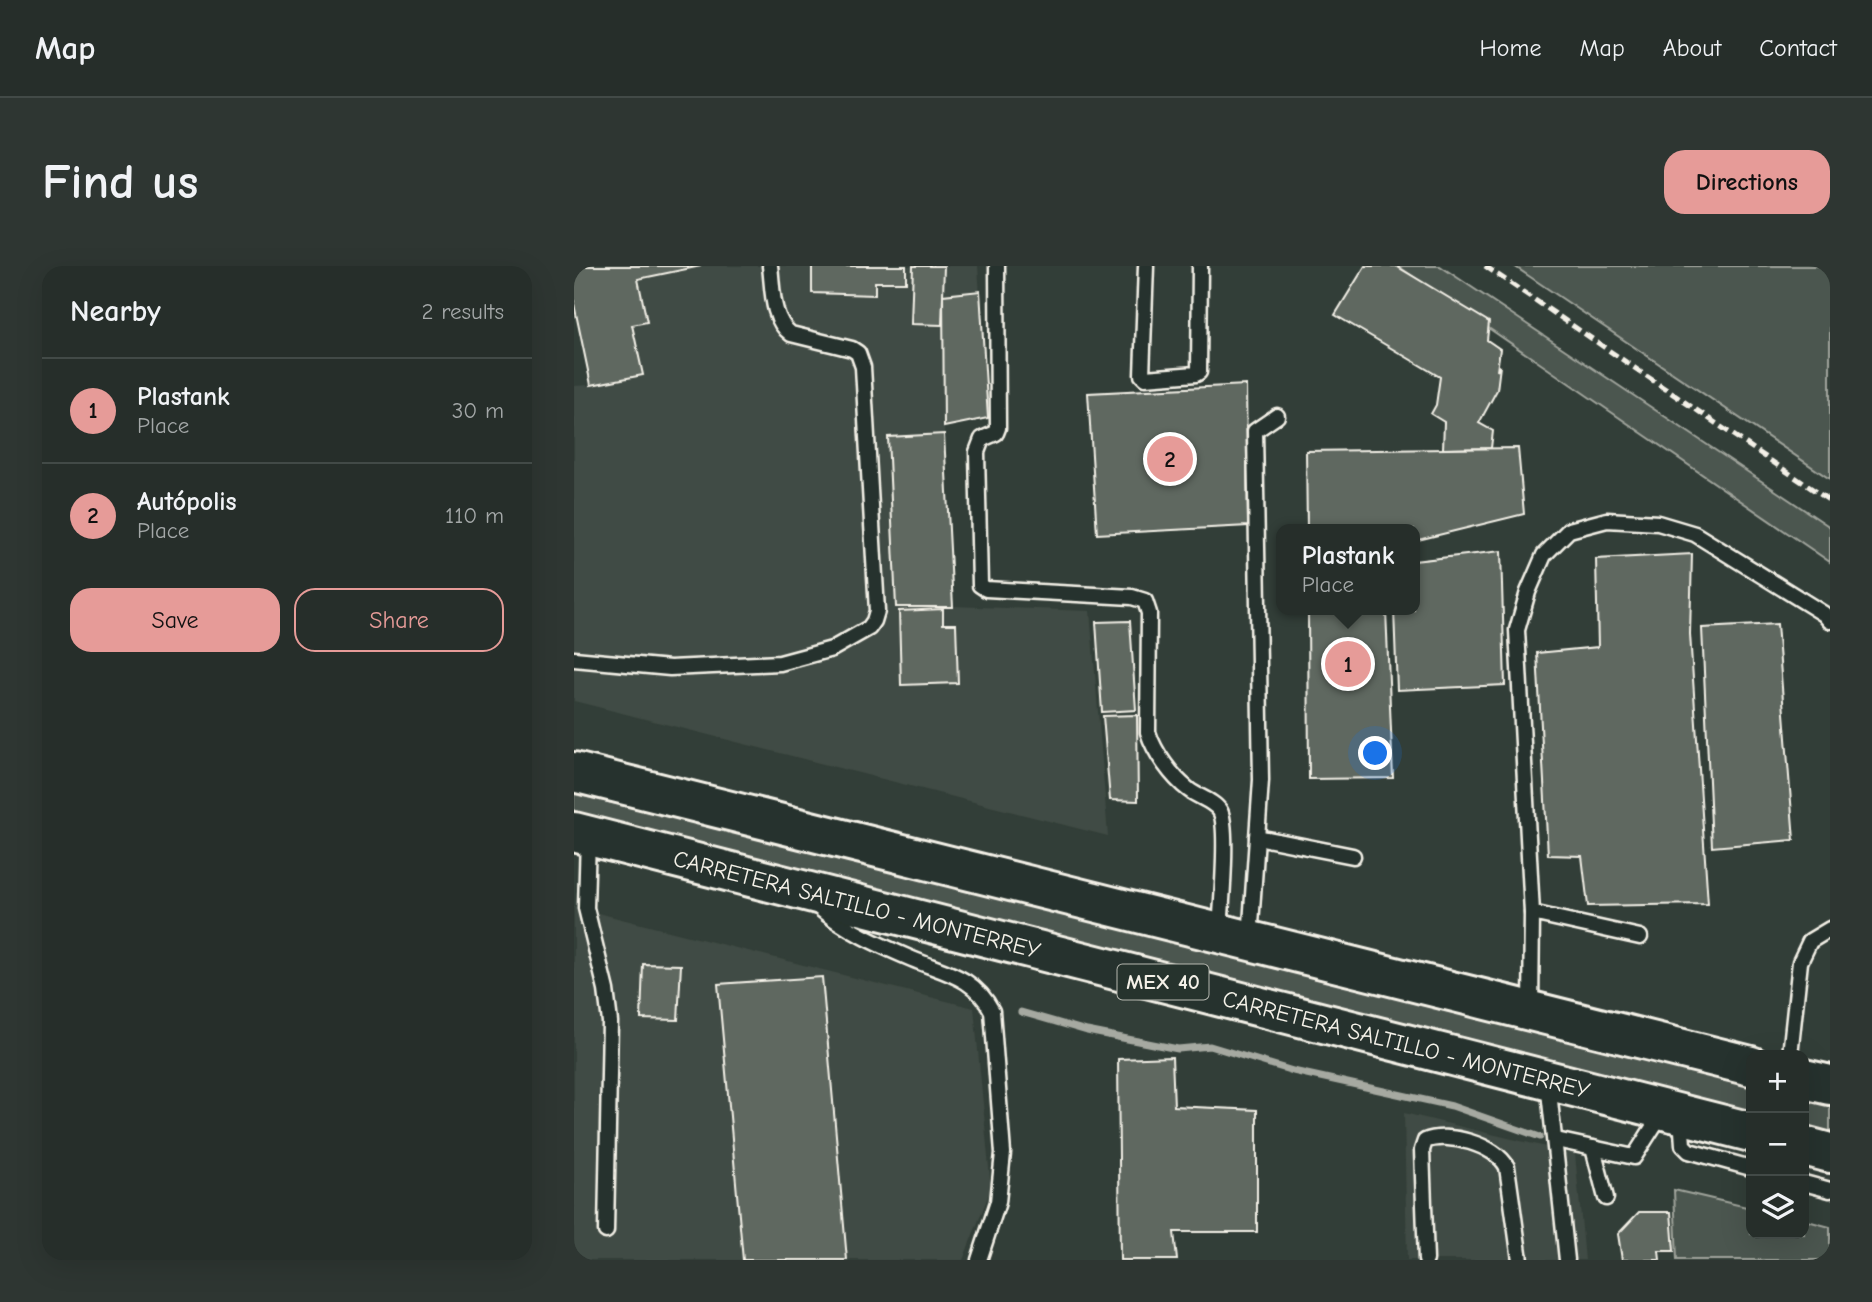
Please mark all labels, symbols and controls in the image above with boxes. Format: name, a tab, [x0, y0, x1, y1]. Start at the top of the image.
text: Map	[35, 29, 96, 67]
text: Home	[1480, 34, 1541, 62]
text: Map	[1579, 34, 1625, 62]
text: About	[1663, 34, 1721, 62]
text: Contact	[1759, 34, 1837, 62]
button: Directions	[1664, 150, 1830, 214]
text: Find us	[42, 154, 198, 210]
text: Nearby	[70, 294, 161, 329]
text: 2 results	[422, 298, 504, 325]
text: Plastank	[137, 382, 230, 412]
text: 1	[88, 397, 98, 424]
text: 30 m	[452, 397, 504, 424]
text: Place	[137, 412, 189, 439]
pin: 2	[1147, 433, 1193, 485]
text: Autópolis	[137, 487, 237, 517]
text: 2	[87, 502, 99, 529]
text: 110 m	[445, 502, 504, 529]
text: Place	[137, 517, 189, 544]
popup	[1276, 524, 1420, 615]
text: Plastank	[1302, 541, 1394, 571]
text: Place	[1302, 571, 1354, 598]
button: Save	[70, 588, 280, 652]
button: Share	[294, 588, 504, 652]
pin: 1	[1325, 638, 1371, 690]
your location	[1358, 736, 1392, 770]
street label: CARRETERA SALTILLO - MONTERREY	[671, 844, 1044, 964]
road number: MEX 40	[1118, 964, 1208, 1000]
street label: CARRETERA SALTILLO - MONTERREY	[1220, 984, 1593, 1104]
map controls	[1746, 1050, 1809, 1239]
button: +	[1746, 1050, 1809, 1113]
button: −	[1746, 1113, 1809, 1176]
button: layers	[1746, 1176, 1809, 1239]

